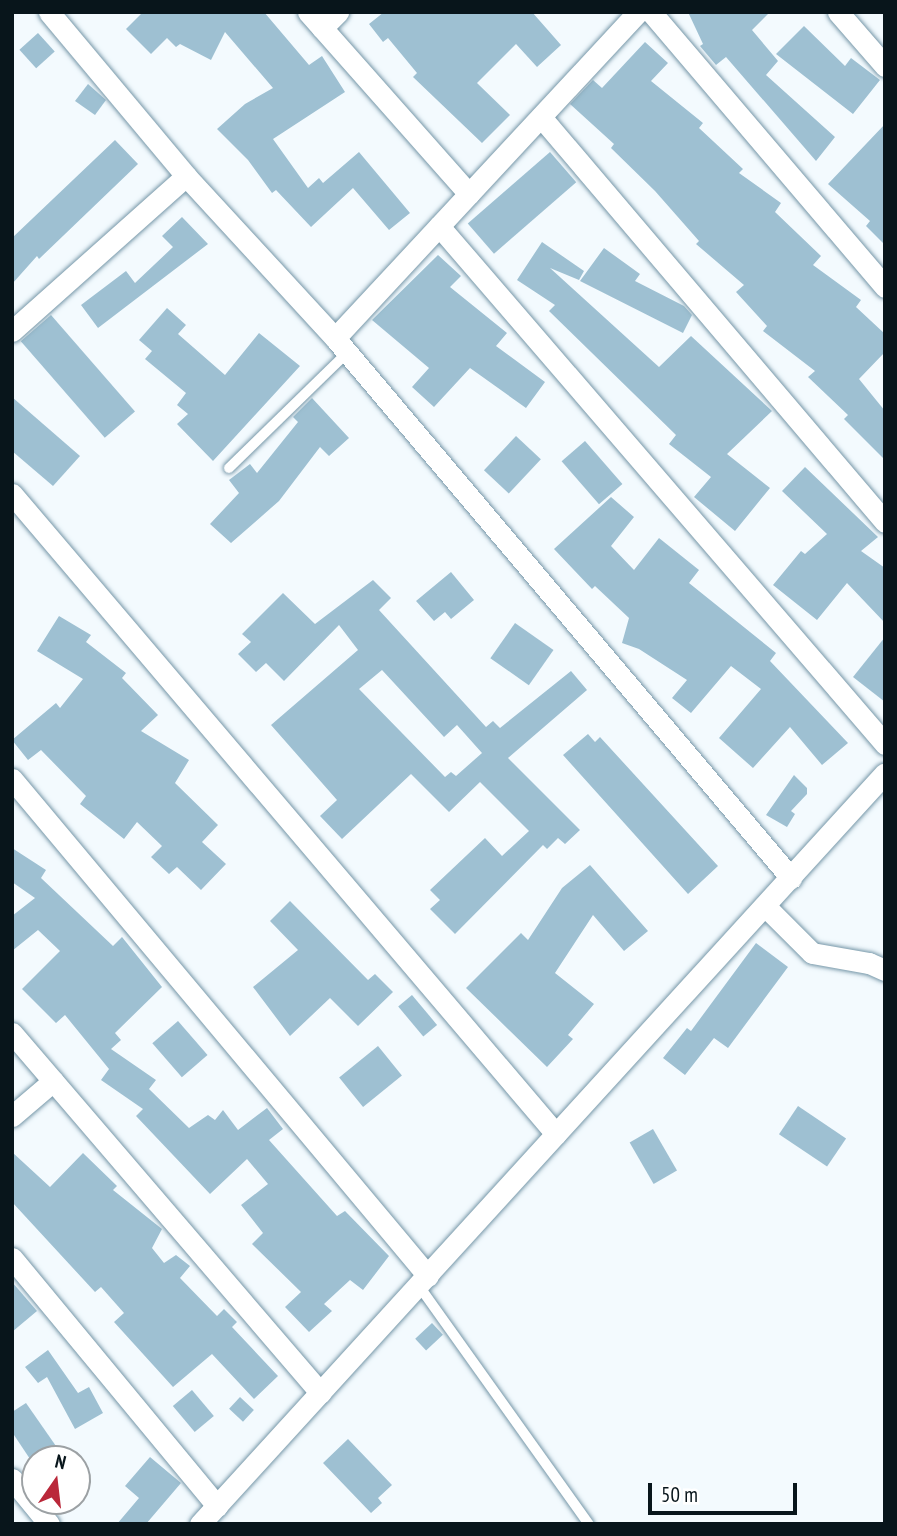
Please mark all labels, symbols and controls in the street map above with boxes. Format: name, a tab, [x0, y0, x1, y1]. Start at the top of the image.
north arrow	[21, 1445, 91, 1515]
text: N	[53, 1449, 68, 1474]
scale bar	[652, 1470, 801, 1514]
text: 50 m	[661, 1481, 698, 1508]

